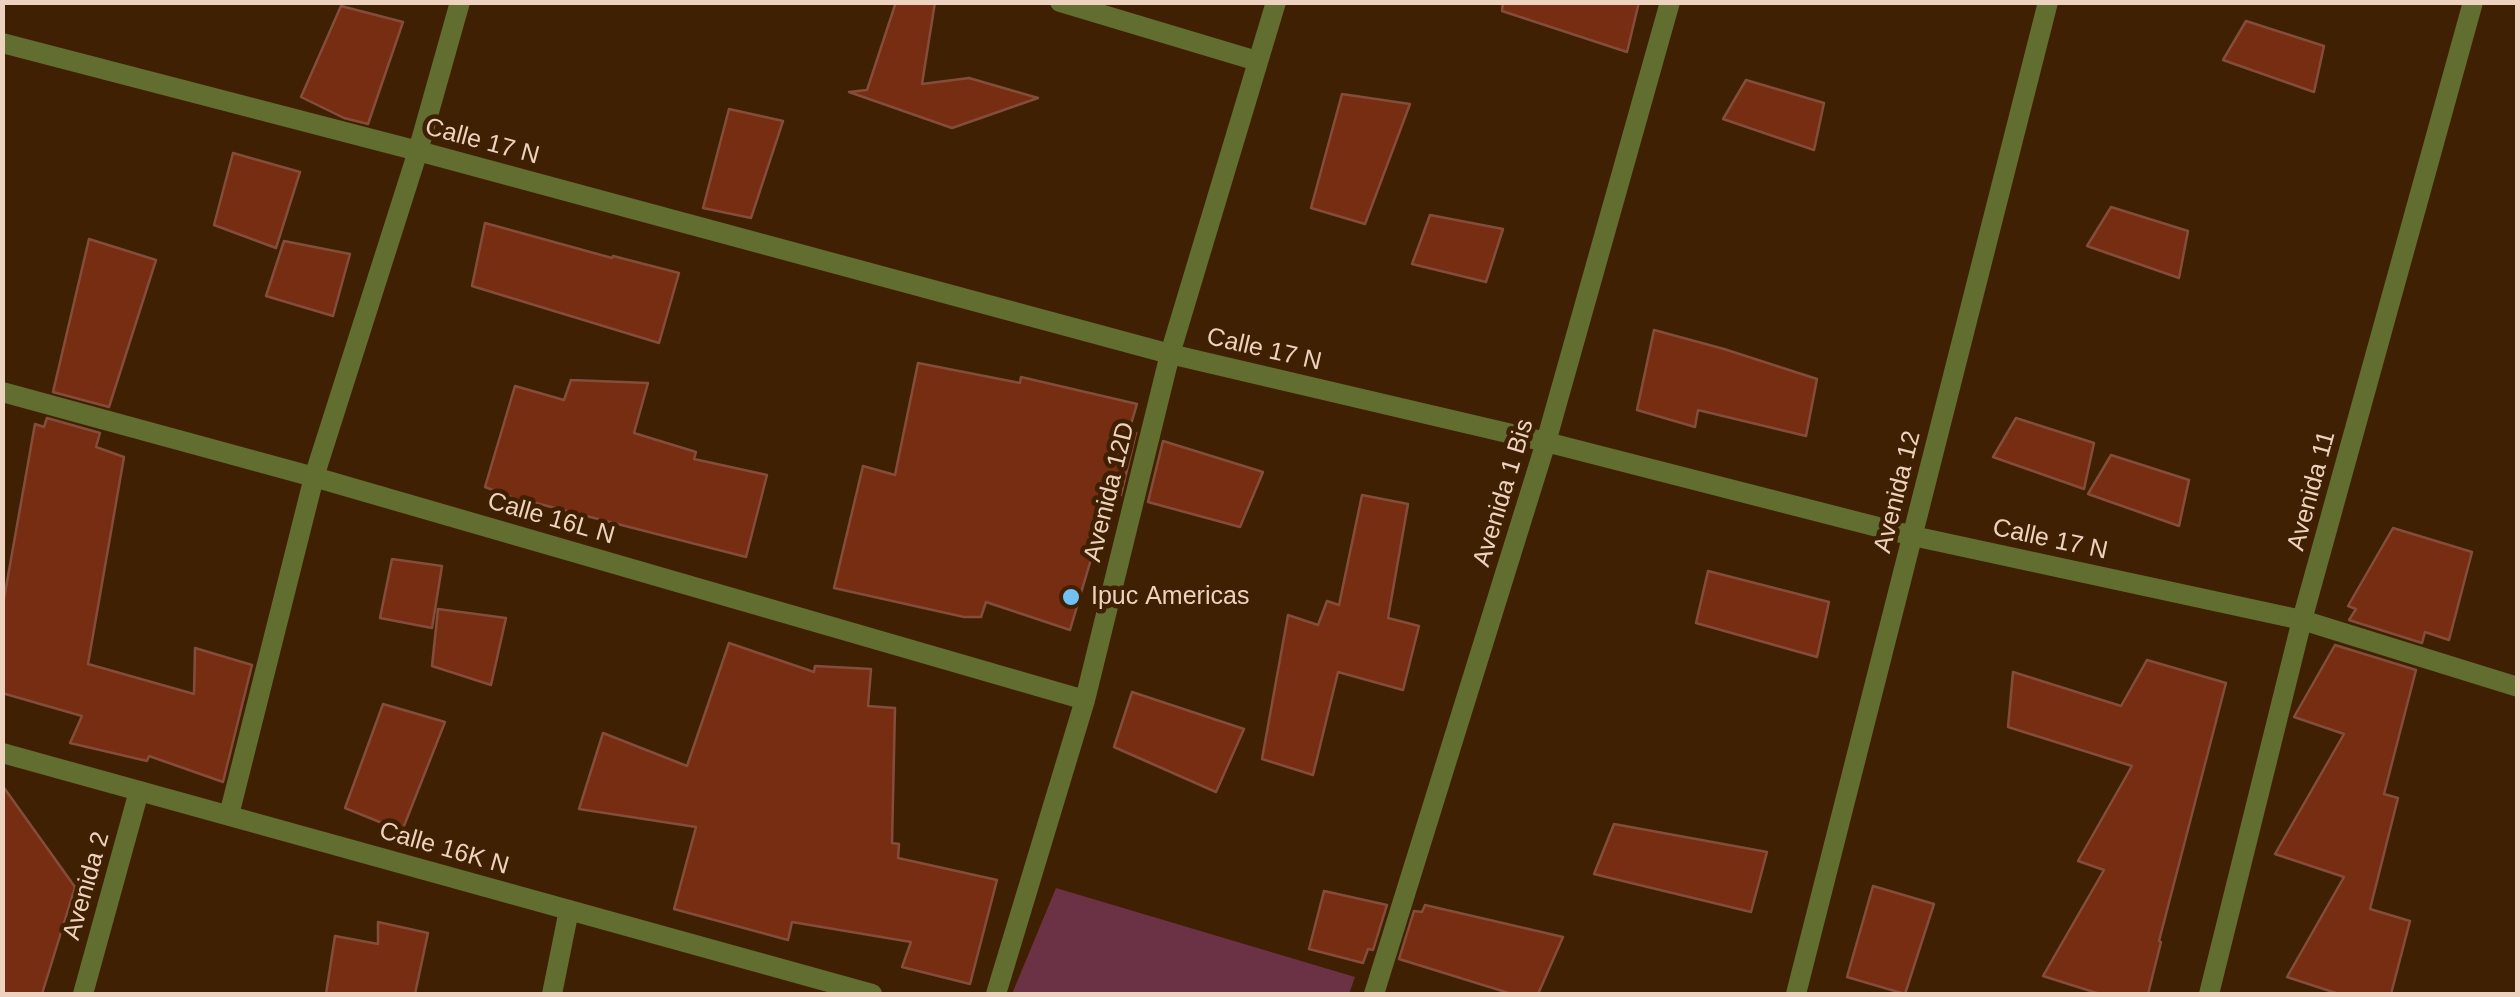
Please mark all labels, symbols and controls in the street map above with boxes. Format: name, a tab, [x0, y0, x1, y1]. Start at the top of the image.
street label: Calle 17 N	[422, 112, 542, 172]
street label: Calle 17 N	[1204, 322, 1324, 378]
street label: Avenida 1 Bis	[1467, 416, 1541, 570]
street label: Avenida 12D	[1078, 419, 1142, 565]
street label: Avenida 12	[1868, 428, 1928, 556]
street label: Avenida 11	[2282, 428, 2342, 554]
street label: Calle 16L N	[484, 487, 618, 551]
street label: Calle 17 N	[1990, 513, 2110, 567]
place label: Ipuc Americas	[1091, 582, 1249, 612]
marker: Ipuc Americas	[1060, 586, 1082, 608]
street label: Calle 16K N	[376, 816, 512, 882]
street label: Avenida 2	[57, 829, 117, 943]

